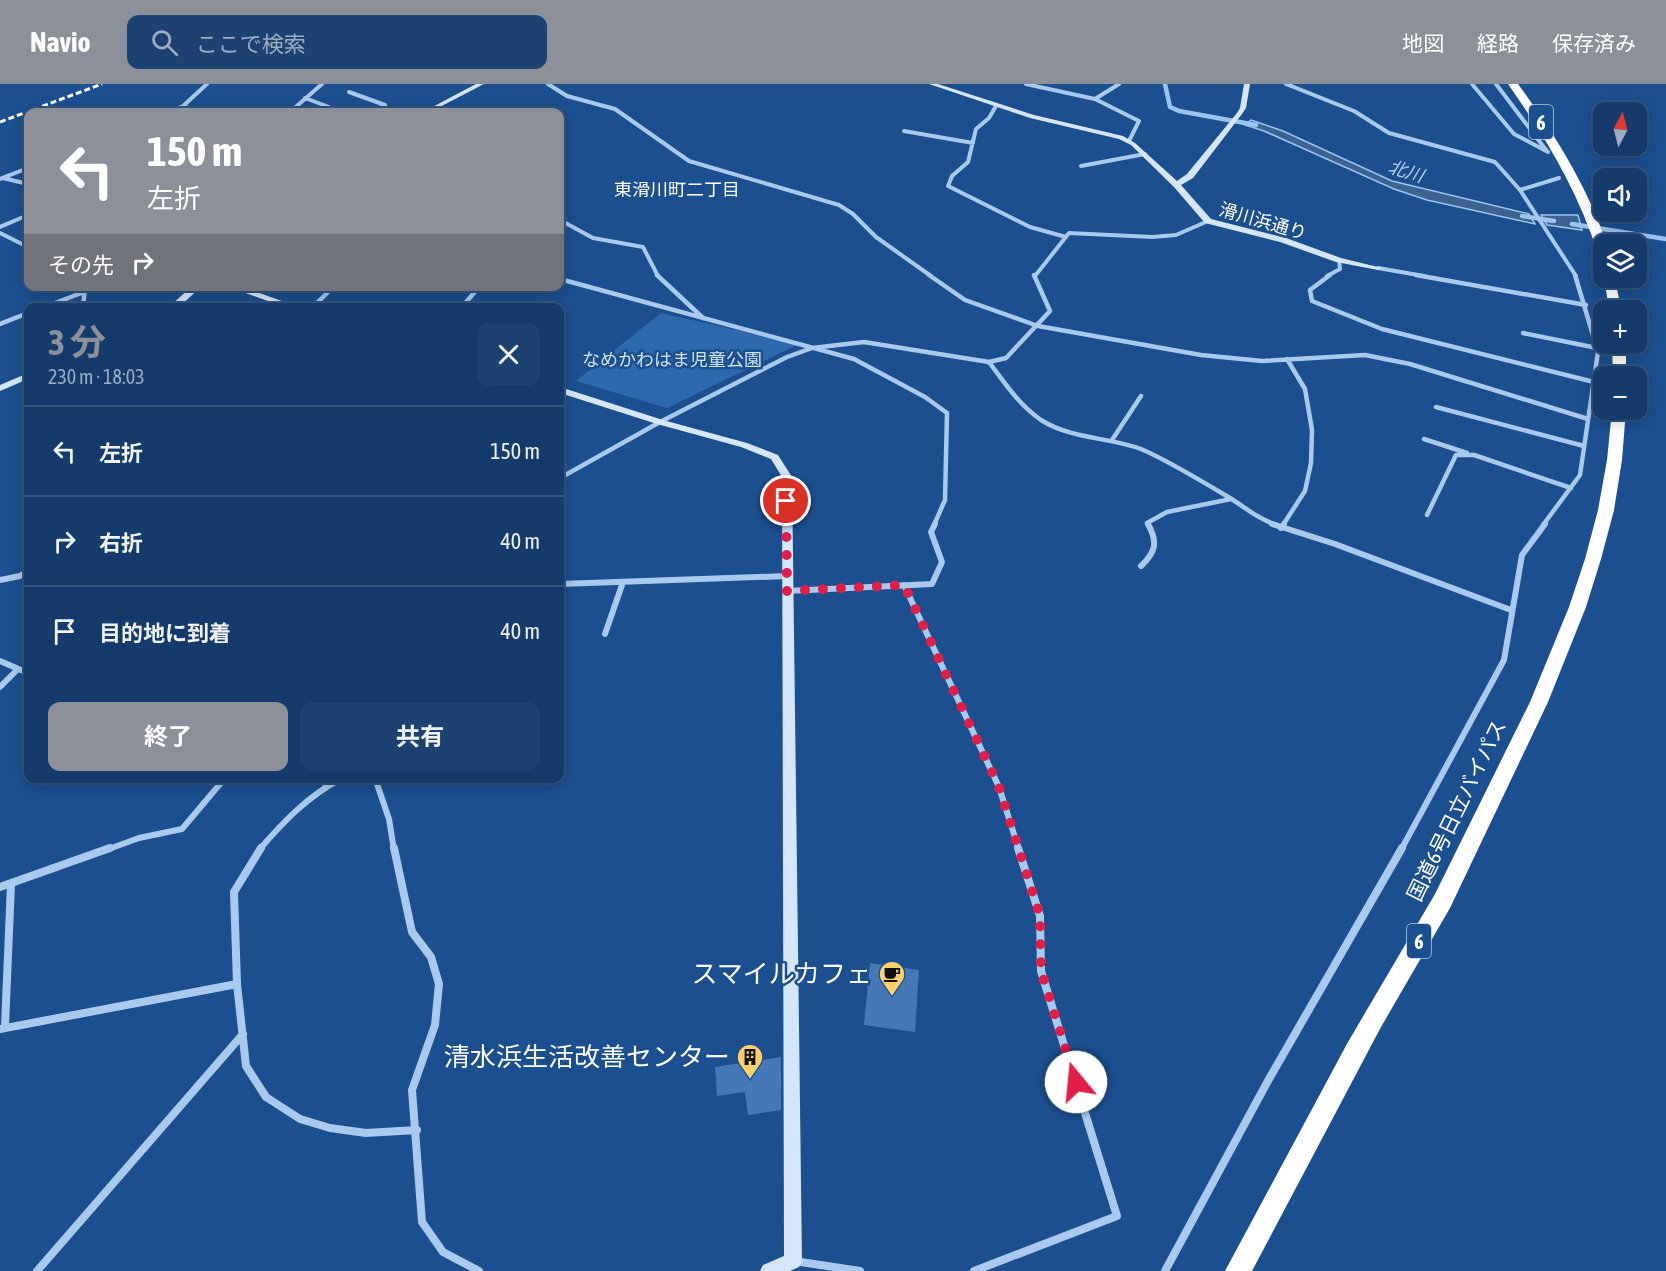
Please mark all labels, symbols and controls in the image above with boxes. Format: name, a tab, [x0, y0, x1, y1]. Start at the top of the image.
search box	[127, 15, 547, 69]
text: Navio	[30, 26, 91, 58]
icon: search	[148, 26, 181, 59]
text: ここで検索	[196, 31, 306, 57]
text: 地図	[1402, 31, 1444, 55]
text: 経路	[1477, 31, 1519, 55]
text: 保存済み	[1552, 31, 1636, 55]
north arrow	[1593, 102, 1647, 156]
map controls	[1593, 102, 1647, 420]
road number: 6	[1529, 105, 1553, 139]
text: 150 m	[147, 127, 242, 175]
icon: left	[48, 132, 126, 210]
water label: 北川	[1386, 156, 1428, 187]
button: sound	[1593, 168, 1647, 222]
district label: 東滑川町二丁目	[614, 179, 740, 200]
text: 左折	[147, 183, 201, 214]
street label: 滑川浜通り	[1217, 199, 1309, 243]
button: layers	[1593, 234, 1647, 288]
icon: right	[126, 246, 159, 279]
text: その先	[48, 252, 114, 278]
button: +	[1593, 300, 1647, 354]
text: 3 分	[48, 321, 106, 363]
button: close	[477, 323, 540, 386]
park label: なめかわはま児童公園	[582, 349, 762, 370]
text: 230 m · 18:03	[48, 365, 145, 388]
button: −	[1593, 366, 1647, 420]
icon: left	[48, 435, 81, 468]
text: 150 m	[490, 438, 540, 464]
text: 左折	[99, 440, 143, 466]
pin	[760, 475, 811, 526]
icon: arrive	[769, 484, 802, 517]
icon: right	[48, 525, 81, 558]
text: 40 m	[500, 528, 540, 554]
text: 右折	[99, 530, 143, 556]
icon: arrive	[48, 615, 81, 648]
text: 40 m	[500, 618, 540, 644]
text: 目的地に到着	[99, 620, 231, 646]
button: 終了	[48, 702, 288, 771]
button: 共有	[300, 702, 540, 771]
street label: 国道6号日立バイパス	[1402, 716, 1510, 904]
road number: 6	[1407, 924, 1431, 958]
place label: スマイルカフェ	[692, 959, 872, 989]
cafe icon: スマイルカフェ	[877, 959, 907, 997]
place label: 清水浜生活改善センター	[444, 1042, 730, 1072]
building icon: 清水浜生活改善センター	[735, 1042, 765, 1080]
position arrow	[1044, 1050, 1108, 1114]

